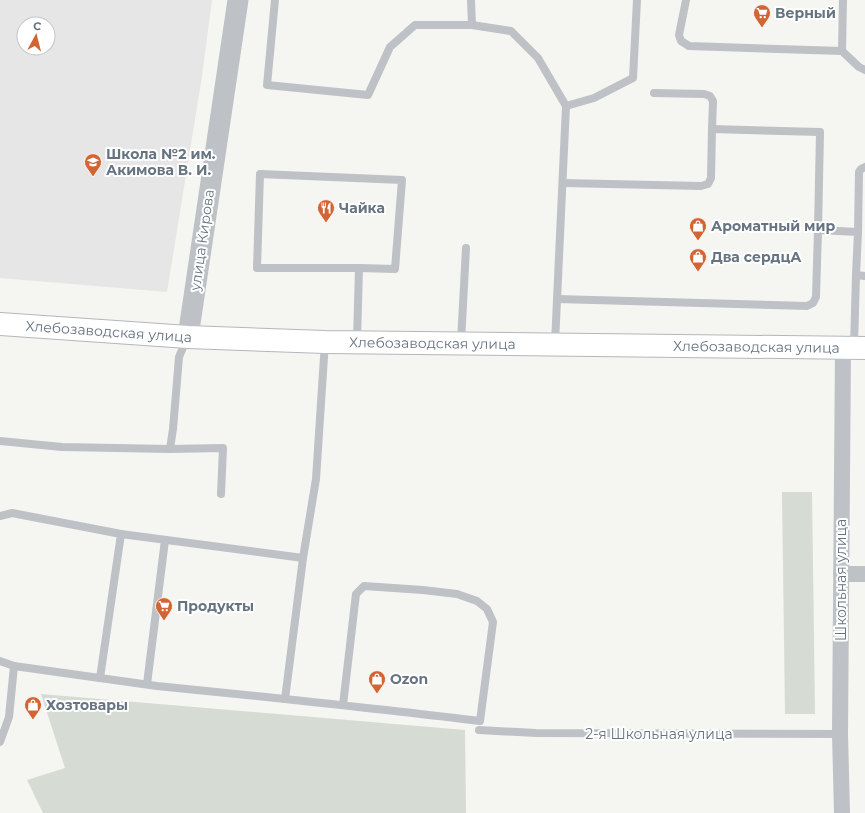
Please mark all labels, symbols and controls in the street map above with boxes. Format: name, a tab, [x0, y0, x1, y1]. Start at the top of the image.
supermarket icon: Верный	[752, 3, 772, 28]
place label: Верный	[775, 4, 836, 22]
north arrow	[16, 16, 56, 56]
text: С	[32, 19, 42, 34]
place label: Школа №2 им. Акимова В. И.	[106, 145, 216, 179]
school or university icon: Школа №2 им. Акимова В. И.	[83, 152, 103, 177]
street label: улица Кирова	[186, 188, 218, 293]
restaurant icon: Чайка	[316, 198, 336, 223]
place label: Чайка	[339, 199, 385, 217]
shop icon: Ароматный мир	[688, 216, 708, 241]
place label: Ароматный мир	[711, 217, 835, 235]
shop icon: Два сердцА	[688, 247, 708, 272]
place label: Два сердцА	[711, 248, 802, 266]
street label: Хлебозаводская улица	[25, 317, 193, 346]
street label: Хлебозаводская улица	[349, 333, 516, 353]
street label: Хлебозаводская улица	[673, 337, 840, 357]
street label: Школьная улица	[832, 519, 850, 641]
supermarket icon: Продукты	[154, 596, 174, 621]
place label: Продукты	[177, 597, 254, 615]
shop icon: Ozon	[367, 669, 387, 694]
place label: Ozon	[390, 670, 428, 688]
shop icon: Хозтовары	[23, 695, 43, 720]
place label: Хозтовары	[46, 696, 128, 714]
street label: 2-я Школьная улица	[585, 725, 733, 743]

